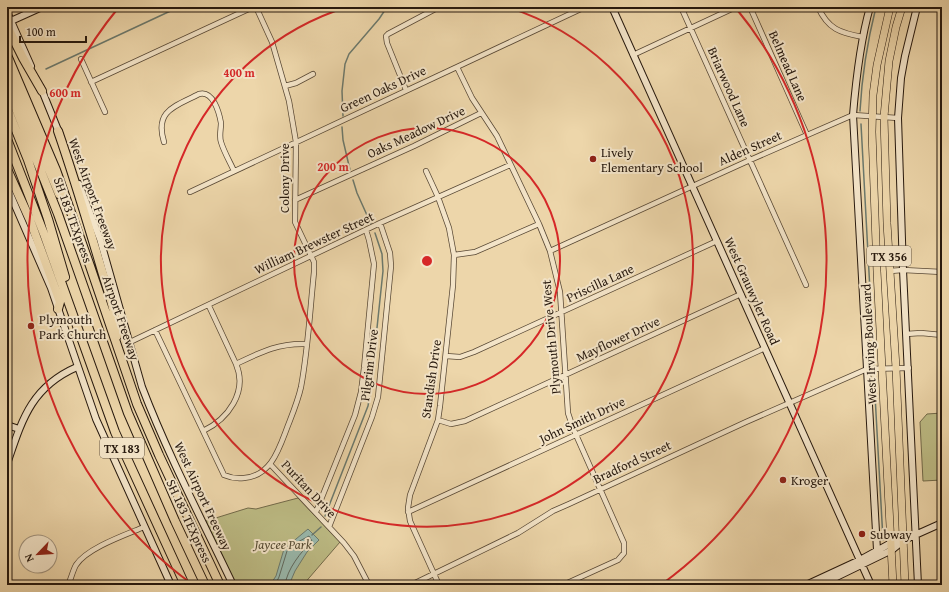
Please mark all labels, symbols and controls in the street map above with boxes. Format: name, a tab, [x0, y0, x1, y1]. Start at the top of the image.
scale bar	[20, 18, 86, 44]
text: 100 m	[26, 23, 56, 40]
street label: Belmead Lane	[764, 28, 812, 104]
street label: Briarwood Lane	[703, 44, 755, 130]
street label: Green Oaks Drive	[337, 61, 429, 117]
text: 400 m	[223, 64, 256, 81]
text: 600 m	[49, 84, 82, 101]
street label: Oaks Meadow Drive	[364, 101, 468, 163]
street label: Alden Street	[715, 125, 785, 170]
street label: West Airport Freeway	[64, 135, 122, 253]
street label: Colony Drive	[275, 143, 294, 213]
place label: Lively Elementary School	[601, 143, 703, 177]
marker: Lively Elementary School	[588, 154, 598, 164]
text: 200 m	[317, 158, 350, 175]
street label: SH 183 TEXpress	[49, 174, 97, 266]
street label: William Brewster Street	[251, 207, 377, 279]
street label: West Grauwyler Road	[720, 234, 784, 348]
road number: TX 356	[867, 246, 911, 266]
centre of rings	[420, 254, 434, 268]
street label: Priscilla Lane	[563, 259, 637, 307]
street label: Airport Freeway	[98, 273, 145, 364]
street label: Plymouth Drive West	[537, 279, 565, 395]
street label: West Irving Boulevard	[856, 283, 882, 405]
place label: Plymouth Park Church	[39, 310, 107, 344]
street label: Mayflower Drive	[573, 311, 663, 367]
marker: Plymouth Park Church	[26, 321, 36, 331]
street label: Pilgrim Drive	[355, 328, 383, 402]
street label: Standish Drive	[416, 338, 446, 420]
street label: John Smith Drive	[534, 392, 628, 449]
street label: Bradford Street	[590, 435, 675, 488]
road number: TX 183	[100, 438, 144, 458]
street label: West Airport Freeway	[169, 439, 237, 554]
street label: Puritan Drive	[277, 456, 341, 522]
place label: Kroger	[791, 471, 829, 490]
marker: Kroger	[778, 475, 788, 485]
street label: SH 183 TEXpress	[161, 476, 217, 566]
place label: Subway	[870, 525, 912, 544]
marker: Subway	[857, 529, 867, 539]
north arrow	[18, 534, 58, 574]
park label: Jaycee Park	[252, 535, 312, 554]
text: N	[20, 551, 38, 565]

